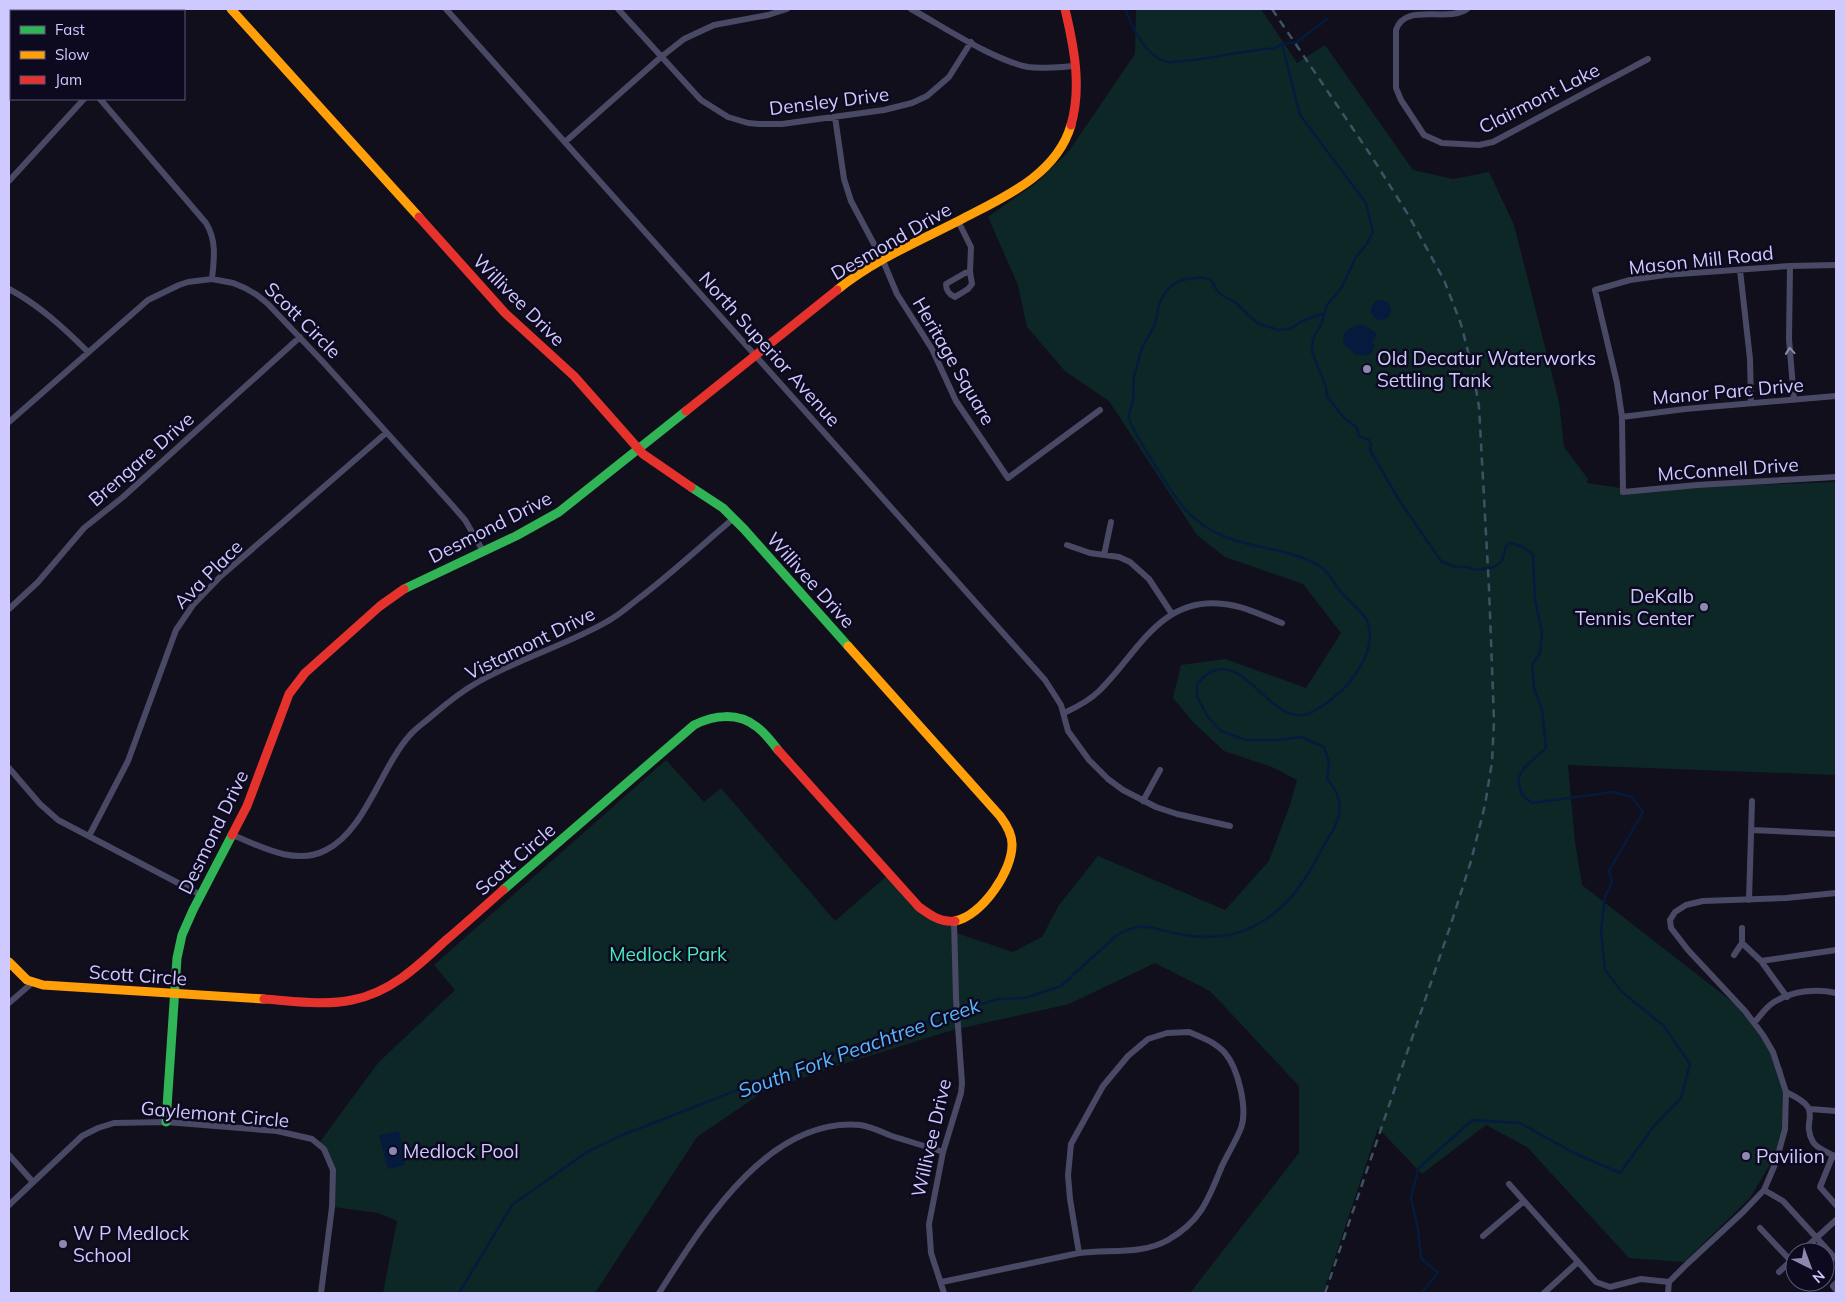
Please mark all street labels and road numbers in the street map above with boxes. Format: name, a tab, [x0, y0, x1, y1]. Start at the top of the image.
street label: Clairmont Lake	[1475, 57, 1603, 139]
street label: Densley Drive	[768, 82, 890, 120]
street label: Desmond Drive	[827, 197, 955, 285]
street label: Mason Mill Road	[1627, 240, 1775, 280]
street label: Willivee Drive	[468, 249, 570, 351]
street label: North Superior Avenue	[694, 267, 846, 431]
street label: Scott Circle	[260, 277, 346, 363]
street label: Heritage Square	[908, 293, 1000, 429]
street label: Manor Parc Drive	[1651, 372, 1805, 410]
street label: Brengare Drive	[83, 407, 199, 511]
street label: McConnell Drive	[1657, 452, 1799, 486]
street label: Desmond Drive	[424, 486, 556, 568]
street label: Willivee Drive	[762, 527, 860, 633]
street label: Ava Place	[169, 535, 247, 613]
street label: Vistamont Drive	[461, 601, 599, 685]
street label: Desmond Drive	[173, 766, 253, 898]
street label: Scott Circle	[470, 818, 560, 900]
street label: Scott Circle	[88, 960, 188, 990]
street label: Willivee Drive	[906, 1076, 956, 1200]
street label: Gaylemont Circle	[140, 1096, 290, 1132]

